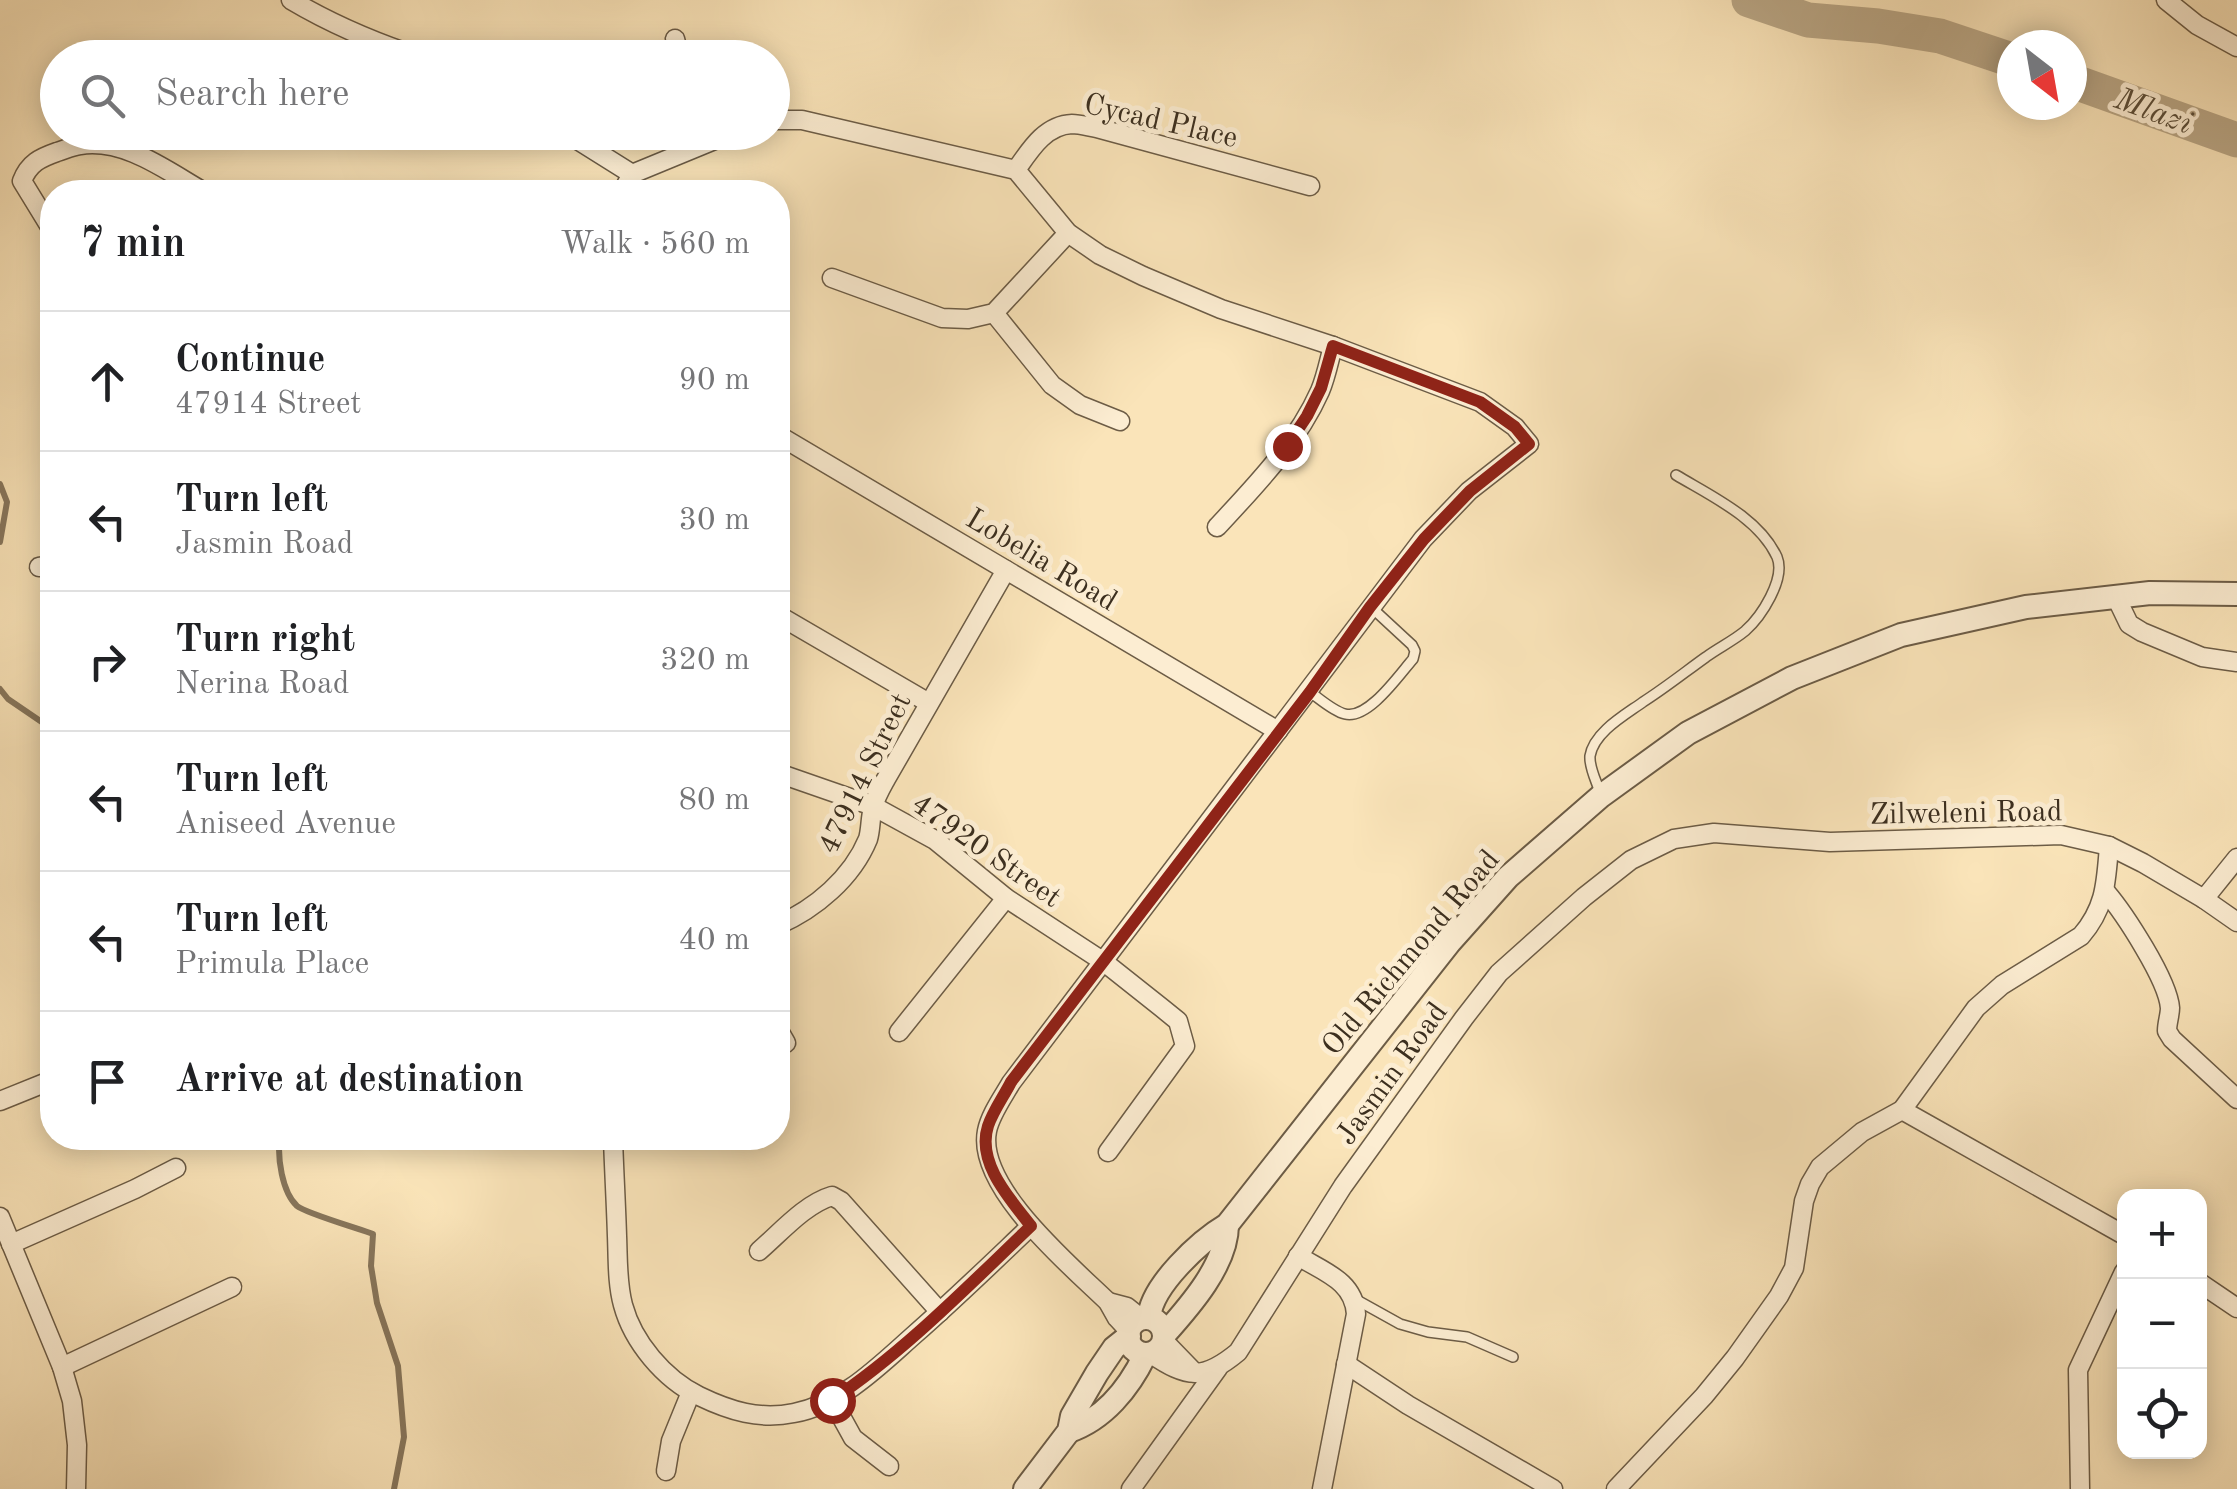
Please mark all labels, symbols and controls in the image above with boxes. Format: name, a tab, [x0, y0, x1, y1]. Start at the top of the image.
north arrow	[1997, 30, 2087, 120]
search box	[40, 40, 790, 150]
icon: search	[75, 68, 130, 123]
text: Search here	[155, 76, 350, 114]
water label: Mlazi	[2109, 84, 2196, 142]
street label: Cycad Place	[1081, 90, 1240, 154]
text: 7 min	[80, 224, 186, 266]
text: Walk · 560 m	[560, 229, 750, 261]
text: Continue	[175, 342, 325, 380]
icon: ahead	[80, 354, 135, 409]
text: 90 m	[679, 365, 750, 397]
text: 47914 Street	[175, 389, 362, 421]
route end	[1265, 424, 1311, 470]
text: Turn left	[175, 482, 328, 520]
icon: left	[80, 494, 135, 549]
street label: Lobelia Road	[960, 504, 1122, 617]
text: 30 m	[679, 505, 750, 537]
text: Jasmin Road	[175, 529, 354, 561]
text: Turn right	[175, 622, 355, 660]
icon: right	[80, 634, 135, 689]
text: 320 m	[660, 645, 750, 677]
text: Nerina Road	[175, 669, 349, 701]
street label: 47914 Street	[814, 689, 918, 859]
text: Turn left	[175, 762, 328, 800]
icon: left	[80, 774, 135, 829]
text: 80 m	[679, 785, 750, 817]
street label: 47920 Street	[906, 789, 1066, 914]
street label: Zilweleni Road	[1869, 797, 2063, 831]
text: Aniseed Avenue	[175, 809, 396, 841]
street label: Old Richmond Road	[1317, 845, 1506, 1062]
text: Turn left	[175, 902, 328, 940]
icon: left	[80, 914, 135, 969]
text: 40 m	[679, 925, 750, 957]
text: Primula Place	[175, 949, 369, 981]
street label: Jasmin Road	[1331, 998, 1454, 1151]
icon: arrive	[80, 1054, 135, 1109]
text: Arrive at destination	[175, 1062, 524, 1100]
map controls	[2117, 1189, 2207, 1459]
button: +	[2117, 1189, 2207, 1279]
button: −	[2117, 1279, 2207, 1369]
button: locate	[2117, 1369, 2207, 1459]
route start	[810, 1378, 856, 1424]

